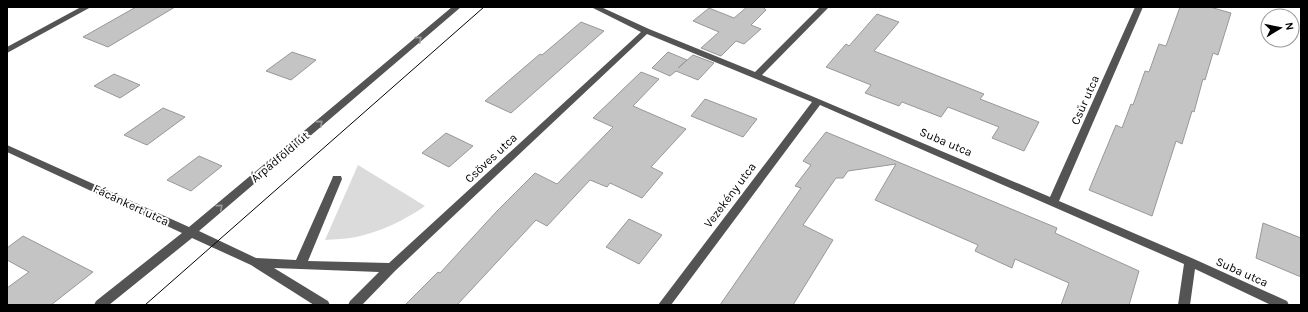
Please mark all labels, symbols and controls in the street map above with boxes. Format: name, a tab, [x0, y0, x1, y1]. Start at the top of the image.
north arrow	[1260, 8, 1300, 48]
text: N	[1282, 21, 1296, 31]
one-way arrow	[415, 37, 422, 44]
street label: Csűr utca	[1068, 73, 1102, 127]
one-way arrow	[315, 121, 322, 128]
street label: Suba utca	[918, 125, 974, 159]
street label: Árpádföldi út	[248, 128, 312, 185]
street label: Csöves utca	[462, 130, 520, 186]
street label: Vezekény utca	[701, 160, 759, 230]
street label: Fácánkert utca	[91, 181, 171, 229]
one-way arrow	[216, 204, 223, 211]
street label: Suba utca	[1214, 254, 1270, 290]

